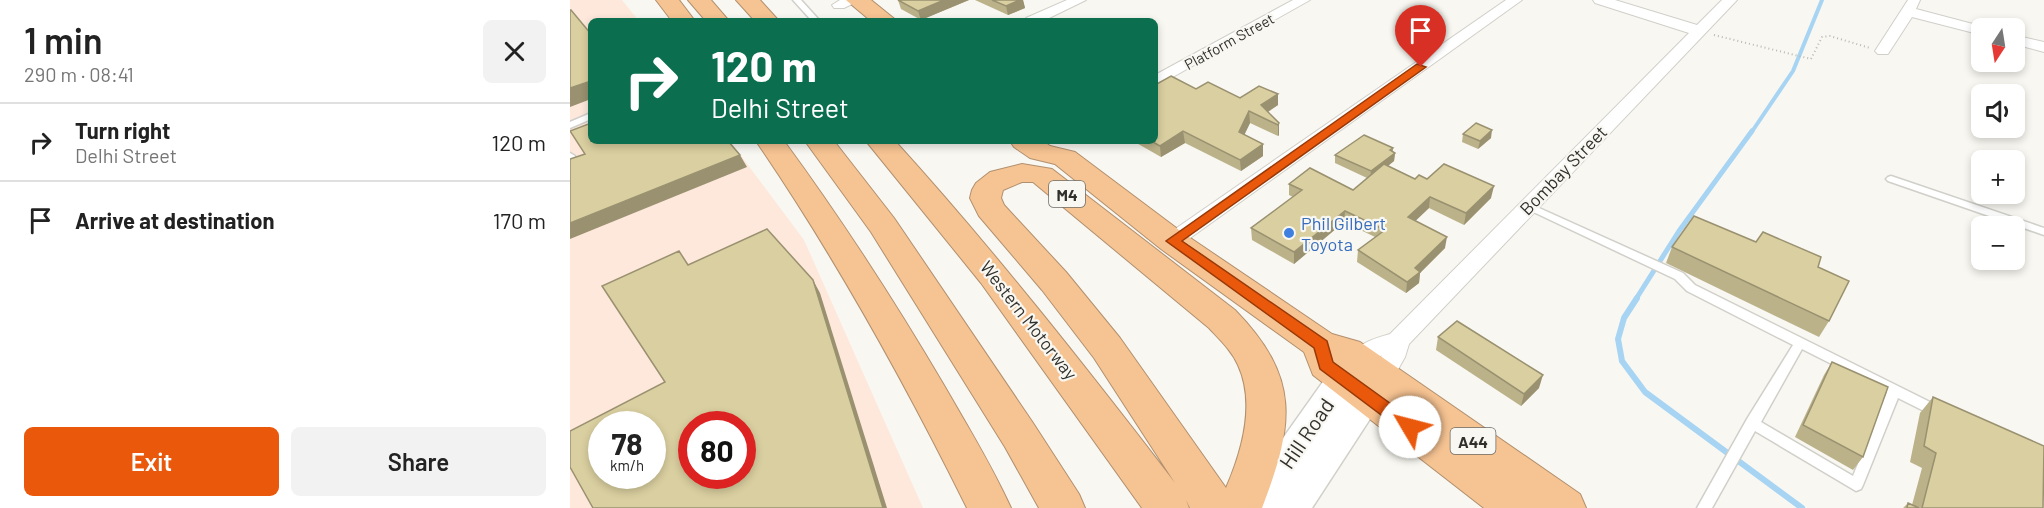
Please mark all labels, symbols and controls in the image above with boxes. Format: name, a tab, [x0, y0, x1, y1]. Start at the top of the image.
pin	[1395, 5, 1446, 67]
street label: Platform Street	[1181, 9, 1277, 73]
icon: arrive	[1404, 14, 1437, 47]
text: 1 min	[24, 18, 103, 61]
north arrow	[1971, 18, 2025, 72]
map controls	[1971, 18, 2025, 270]
button: close	[483, 20, 546, 83]
text: 120 m	[711, 40, 817, 90]
icon: right	[612, 42, 690, 120]
text: 290 m · 08:41	[24, 62, 134, 86]
button: sound	[1971, 84, 2025, 138]
text: Delhi Street	[711, 91, 849, 123]
text: Turn right	[75, 117, 170, 143]
street label: Bombay Street	[1515, 121, 1611, 219]
icon: right	[24, 126, 57, 159]
text: 120 m	[491, 129, 546, 155]
text: Delhi Street	[75, 143, 177, 167]
button: +	[1971, 150, 2025, 204]
road number: M4	[1049, 181, 1085, 207]
icon: arrive	[24, 204, 57, 237]
text: Arrive at destination	[75, 207, 274, 233]
text: 170 m	[493, 207, 546, 233]
place label: Phil Gilbert Toyota	[1301, 212, 1386, 255]
button: −	[1971, 216, 2025, 270]
marker: Phil Gilbert Toyota	[1282, 226, 1296, 240]
street label: Western Motorway	[976, 256, 1082, 384]
street label: Hill Road	[1273, 393, 1339, 473]
position arrow	[1378, 395, 1442, 459]
speed limit sign: 80	[678, 411, 756, 489]
text: 78	[611, 425, 643, 461]
button: Exit	[24, 427, 279, 496]
button: Share	[291, 427, 546, 496]
road number: A44	[1450, 428, 1496, 454]
text: km/h	[610, 456, 644, 474]

